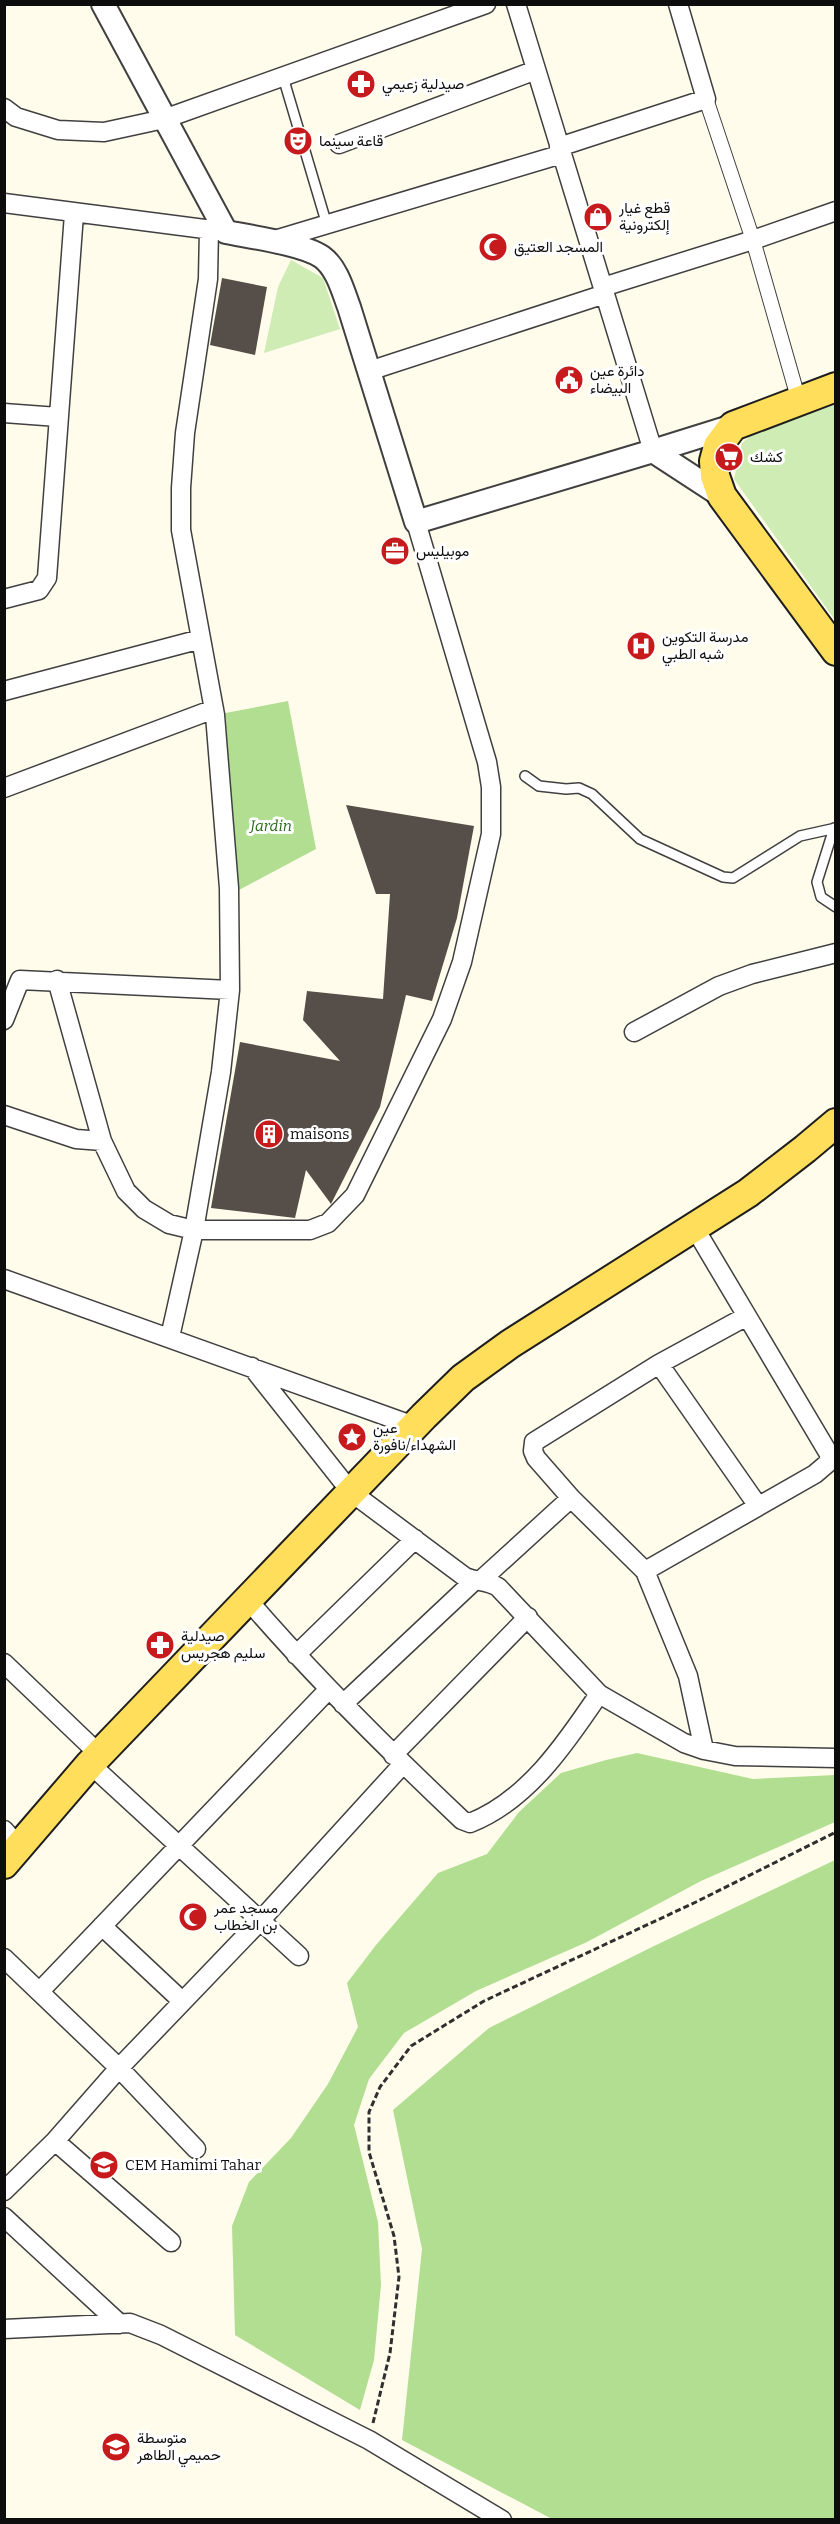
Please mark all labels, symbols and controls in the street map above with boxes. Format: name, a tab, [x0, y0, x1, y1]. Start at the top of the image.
pharmacy icon: صيدلية زعيمي	[345, 68, 377, 100]
place label: صيدلية زعيمي	[382, 75, 464, 97]
theatre icon: قاعة سينما	[282, 125, 314, 157]
place label: قاعة سينما	[319, 132, 383, 150]
place label: قطع غيار إلكترونية	[618, 199, 670, 235]
shop icon: قطع غيار إلكترونية	[582, 201, 614, 233]
mosque icon: المسجد العتيق	[477, 231, 509, 263]
place label: المسجد العتيق	[514, 238, 603, 257]
place label: دائرة عين البيضاء	[590, 362, 644, 397]
public building icon: دائرة عين البيضاء	[553, 364, 585, 396]
supermarket icon: كشك	[713, 441, 745, 473]
place label: كشك	[750, 448, 783, 466]
office icon: موبيليس	[379, 535, 411, 567]
place label: موبيليس	[416, 542, 469, 561]
place label: مدرسة التكوين شبه الطبي	[662, 628, 748, 667]
hospital icon: مدرسة التكوين شبه الطبي	[625, 630, 657, 662]
park label: Jardin	[248, 817, 292, 835]
building icon: maisons	[253, 1118, 285, 1150]
place label: maisons	[290, 1125, 349, 1143]
place label: عين الشهداء/نافورة	[373, 1419, 456, 1454]
place icon: عين الشهداء/نافورة	[336, 1421, 368, 1453]
place label: صيدلية سليم هجريس	[181, 1627, 265, 1663]
pharmacy icon: صيدلية سليم هجريس	[144, 1629, 176, 1661]
place label: مسجد عمر بن الخطاب	[213, 1899, 278, 1935]
mosque icon: مسجد عمر بن الخطاب	[177, 1901, 209, 1933]
school or university icon: CEM Hamimi Tahar	[88, 2149, 120, 2181]
place label: CEM Hamimi Tahar	[125, 2156, 261, 2174]
place label: متوسطة حميمي الطاهر	[136, 2429, 221, 2468]
school or university icon: متوسطة حميمي الطاهر	[100, 2431, 132, 2463]

